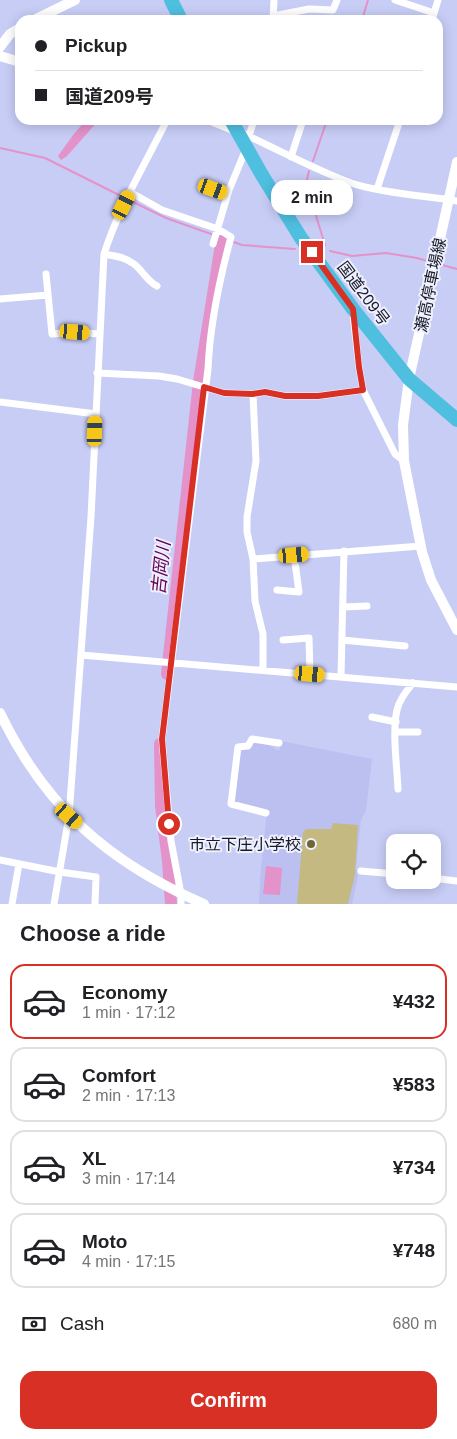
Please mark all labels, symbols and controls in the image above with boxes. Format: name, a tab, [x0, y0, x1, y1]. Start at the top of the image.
text: Pickup	[65, 35, 127, 56]
text: 国道209号	[65, 86, 154, 107]
car	[196, 177, 229, 201]
callout: 2 min	[271, 180, 353, 214]
car	[110, 188, 137, 222]
text: 2 min	[291, 189, 333, 206]
street label: 瀬高停車場線	[412, 236, 449, 334]
route end	[301, 241, 323, 263]
street label: 国道209号	[334, 258, 393, 328]
car	[59, 323, 90, 341]
car	[86, 416, 103, 446]
water label: 吉岡川	[148, 538, 174, 596]
car	[278, 546, 309, 564]
car	[294, 665, 325, 683]
car	[52, 800, 85, 832]
route start	[158, 813, 180, 835]
map controls	[386, 834, 441, 889]
button: locate	[386, 834, 441, 889]
place label: 市立下庄小学校	[189, 836, 301, 853]
marker: 市立下庄小学校	[305, 838, 317, 850]
text: Choose a ride	[20, 921, 165, 946]
icon: car	[22, 979, 67, 1024]
text: Economy	[82, 982, 168, 1003]
text: ¥432	[393, 991, 435, 1012]
text: 1 min · 17:12	[82, 1004, 175, 1021]
icon: car	[22, 1062, 67, 1107]
text: Comfort	[82, 1065, 156, 1086]
text: ¥583	[393, 1074, 435, 1095]
text: 2 min · 17:13	[82, 1087, 175, 1104]
icon: car	[22, 1145, 67, 1190]
text: XL	[82, 1148, 106, 1169]
text: ¥734	[393, 1157, 435, 1178]
text: 3 min · 17:14	[82, 1170, 175, 1187]
icon: car	[22, 1228, 67, 1273]
text: Moto	[82, 1231, 127, 1252]
text: ¥748	[393, 1240, 435, 1261]
text: 4 min · 17:15	[82, 1253, 175, 1270]
icon: cash	[20, 1310, 48, 1338]
text: Cash	[60, 1313, 104, 1334]
text: 680 m	[393, 1315, 437, 1332]
button: Confirm	[20, 1371, 437, 1429]

